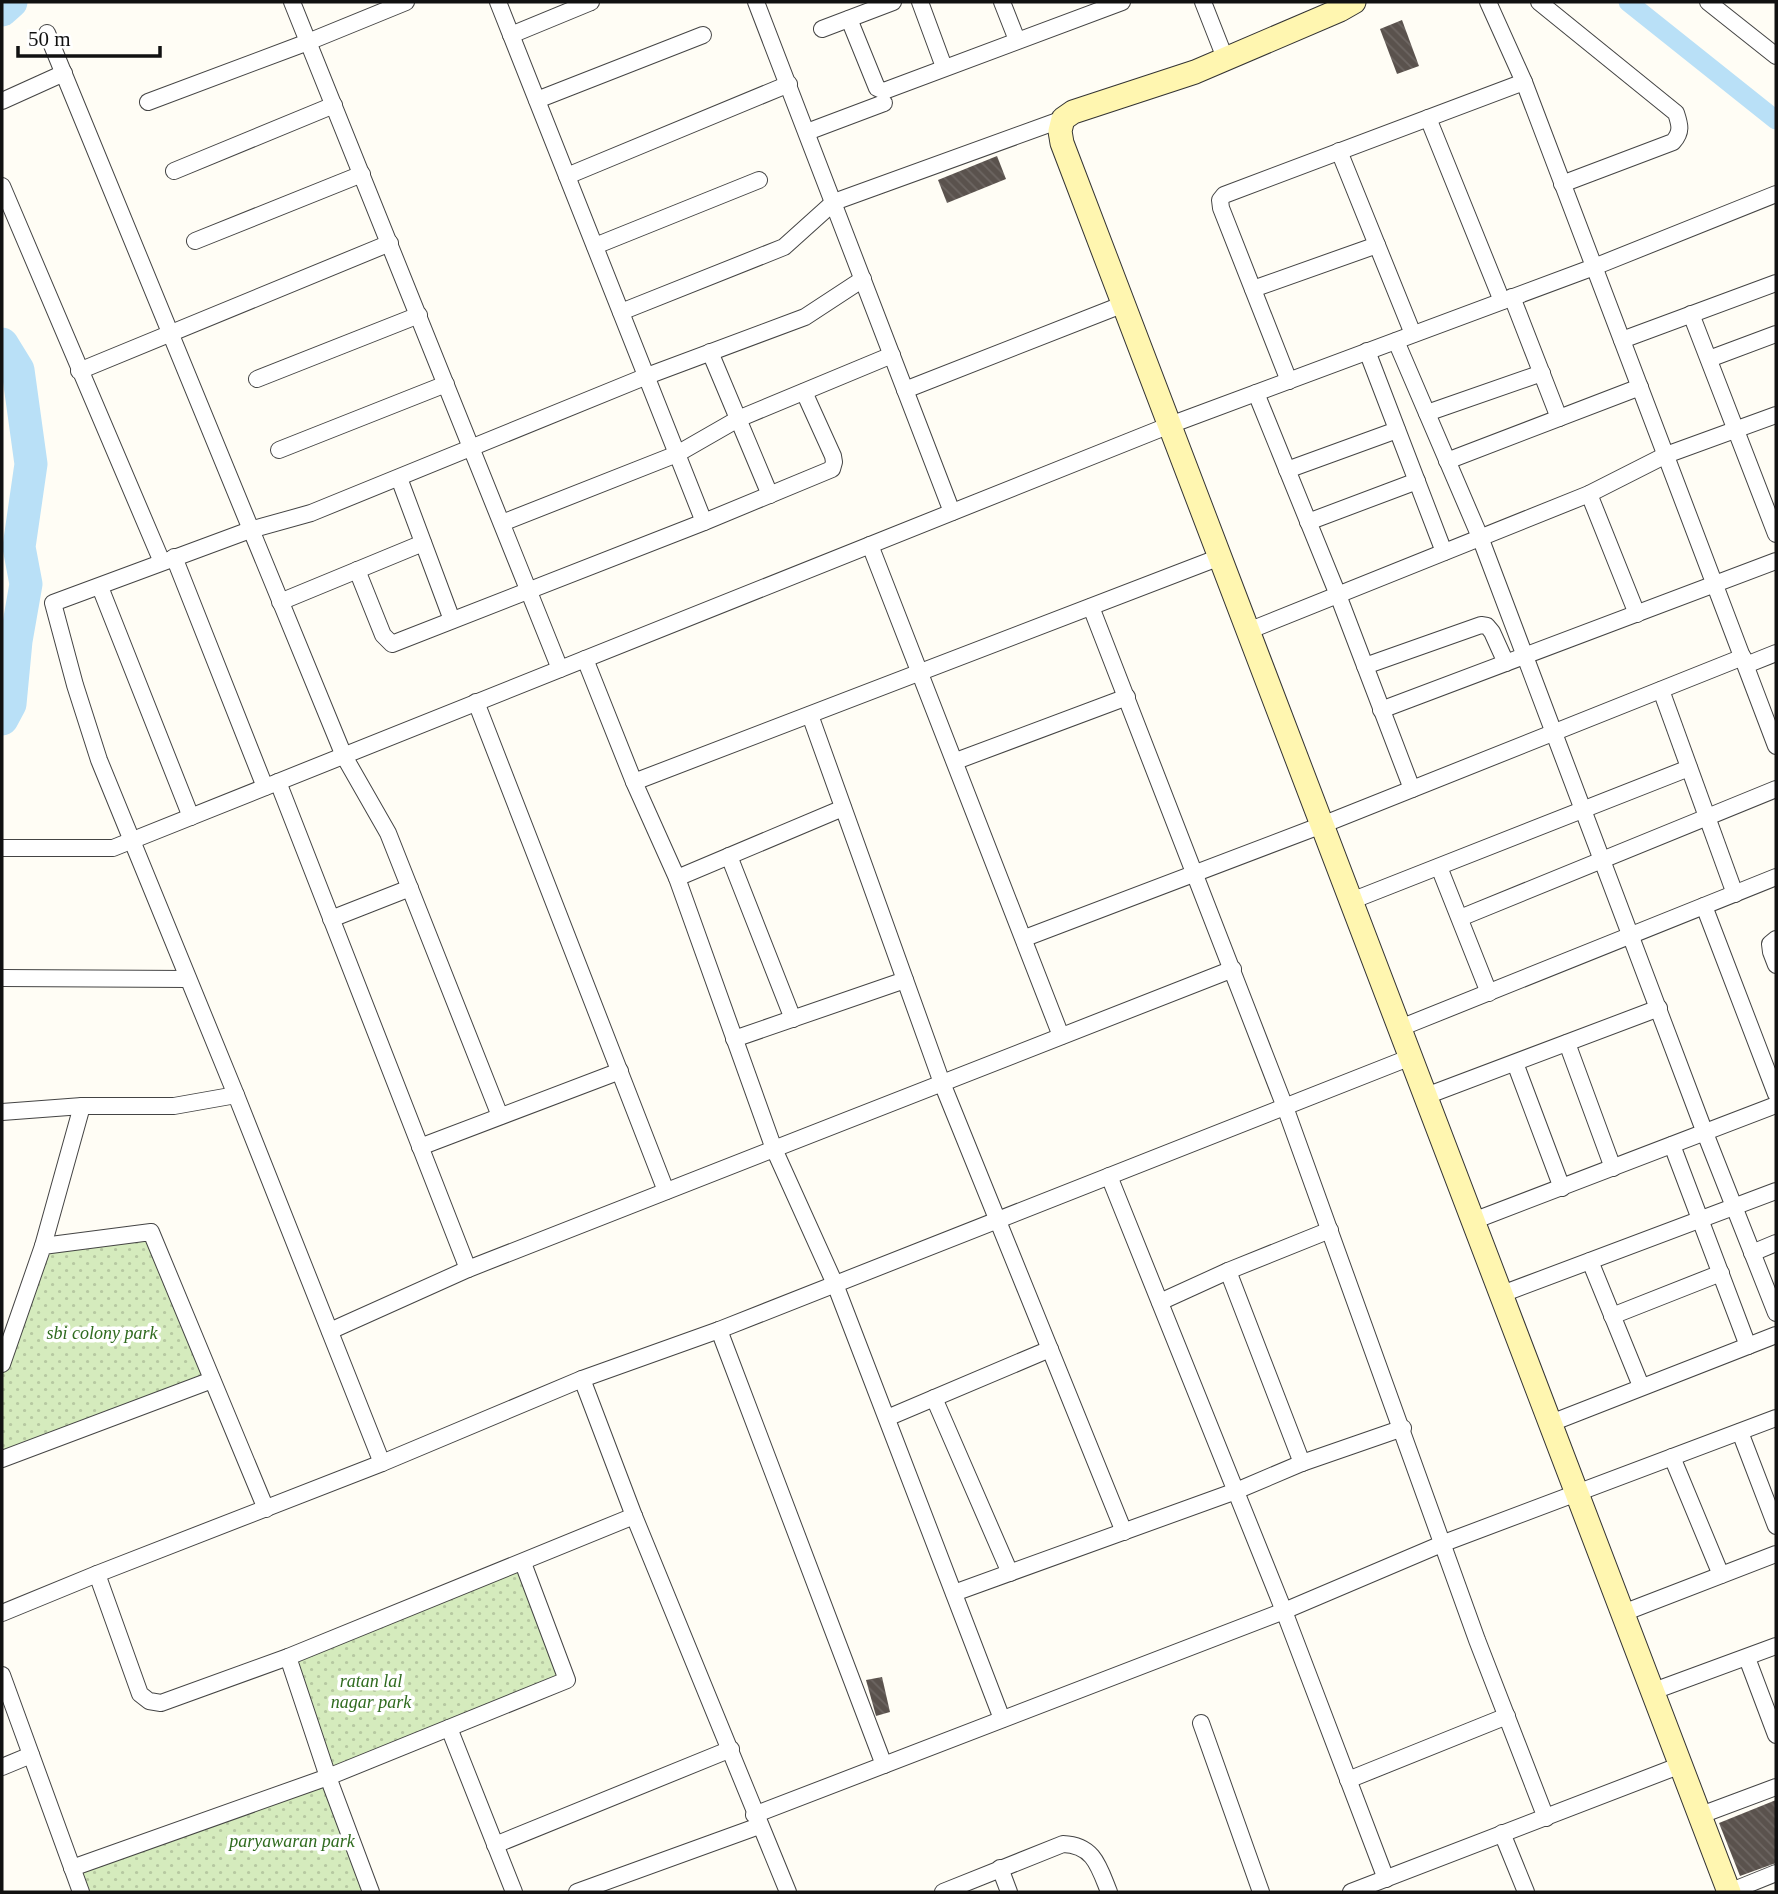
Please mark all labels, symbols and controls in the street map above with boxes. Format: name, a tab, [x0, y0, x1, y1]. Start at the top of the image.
scale bar	[18, 14, 159, 58]
text: 50 m	[28, 27, 71, 51]
park label: sbi colony park	[47, 1323, 158, 1343]
park label: ratan lal nagar park	[331, 1671, 412, 1712]
park label: paryawaran park	[227, 1831, 356, 1851]

